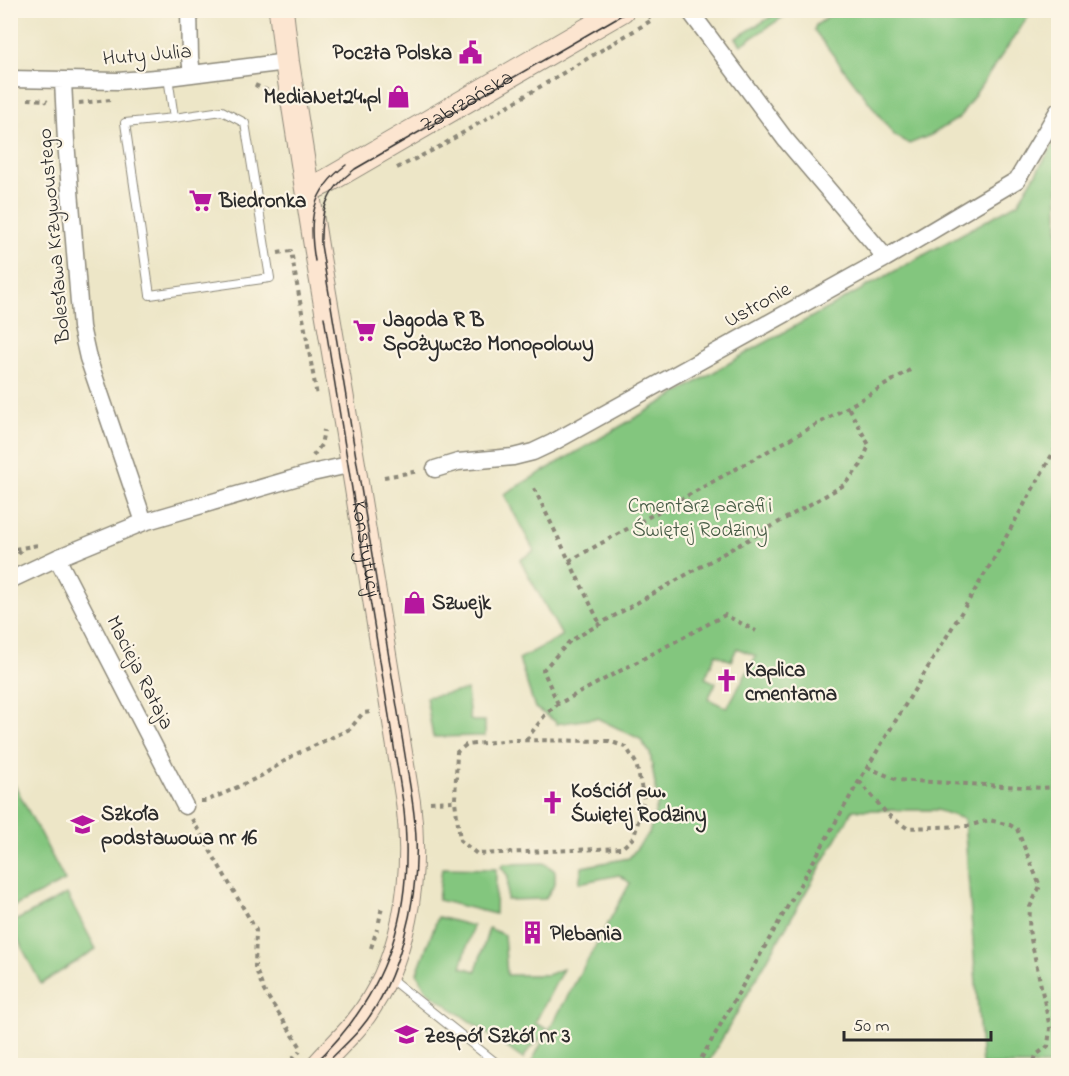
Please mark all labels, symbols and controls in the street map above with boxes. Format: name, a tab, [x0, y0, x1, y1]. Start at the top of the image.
street label: Huty Julia	[102, 37, 193, 77]
place label: Poczta Polska	[332, 39, 452, 69]
public building icon: Poczta Polska	[457, 39, 483, 65]
street label: Zabrzańska	[415, 63, 519, 141]
place label: MediaNet24.pl	[264, 83, 381, 113]
shop icon: MediaNet24.pl	[386, 83, 412, 109]
street label: Bolesława Krzywoustego	[31, 127, 81, 346]
supermarket icon: Biedronka	[188, 187, 214, 213]
place label: Biedronka	[218, 187, 306, 217]
street label: Ustronie	[719, 275, 797, 336]
place label: Jagoda R B Spożywczo Monopolowy	[383, 306, 594, 362]
supermarket icon: Jagoda R B Spożywczo Monopolowy	[352, 318, 378, 344]
park label: Cmentarz parafii Świętej Rodziny	[628, 492, 772, 548]
street label: Konstytucji	[342, 499, 387, 600]
shop icon: Szwejk	[401, 589, 427, 615]
place label: Szwejk	[432, 589, 492, 619]
street label: Macieja Rataja	[98, 611, 181, 735]
place label: Kaplica cmentarna	[745, 656, 837, 710]
church icon: Kaplica cmentarna	[714, 668, 740, 694]
place label: Kościół pw. Świętej Rodziny	[571, 777, 707, 833]
church icon: Kościół pw. Świętej Rodziny	[540, 789, 566, 815]
place label: Szkoła podstawowa nr 16	[101, 800, 258, 854]
school or university icon: Szkoła podstawowa nr 16	[70, 812, 96, 838]
building icon: Plebania	[519, 920, 545, 946]
place label: Plebania	[550, 920, 622, 950]
scale bar	[844, 1004, 991, 1042]
text: 50 m	[853, 1014, 890, 1040]
school or university icon: Zespół Szkół nr 3	[393, 1022, 419, 1048]
place label: Zespół Szkół nr 3	[424, 1022, 571, 1052]

